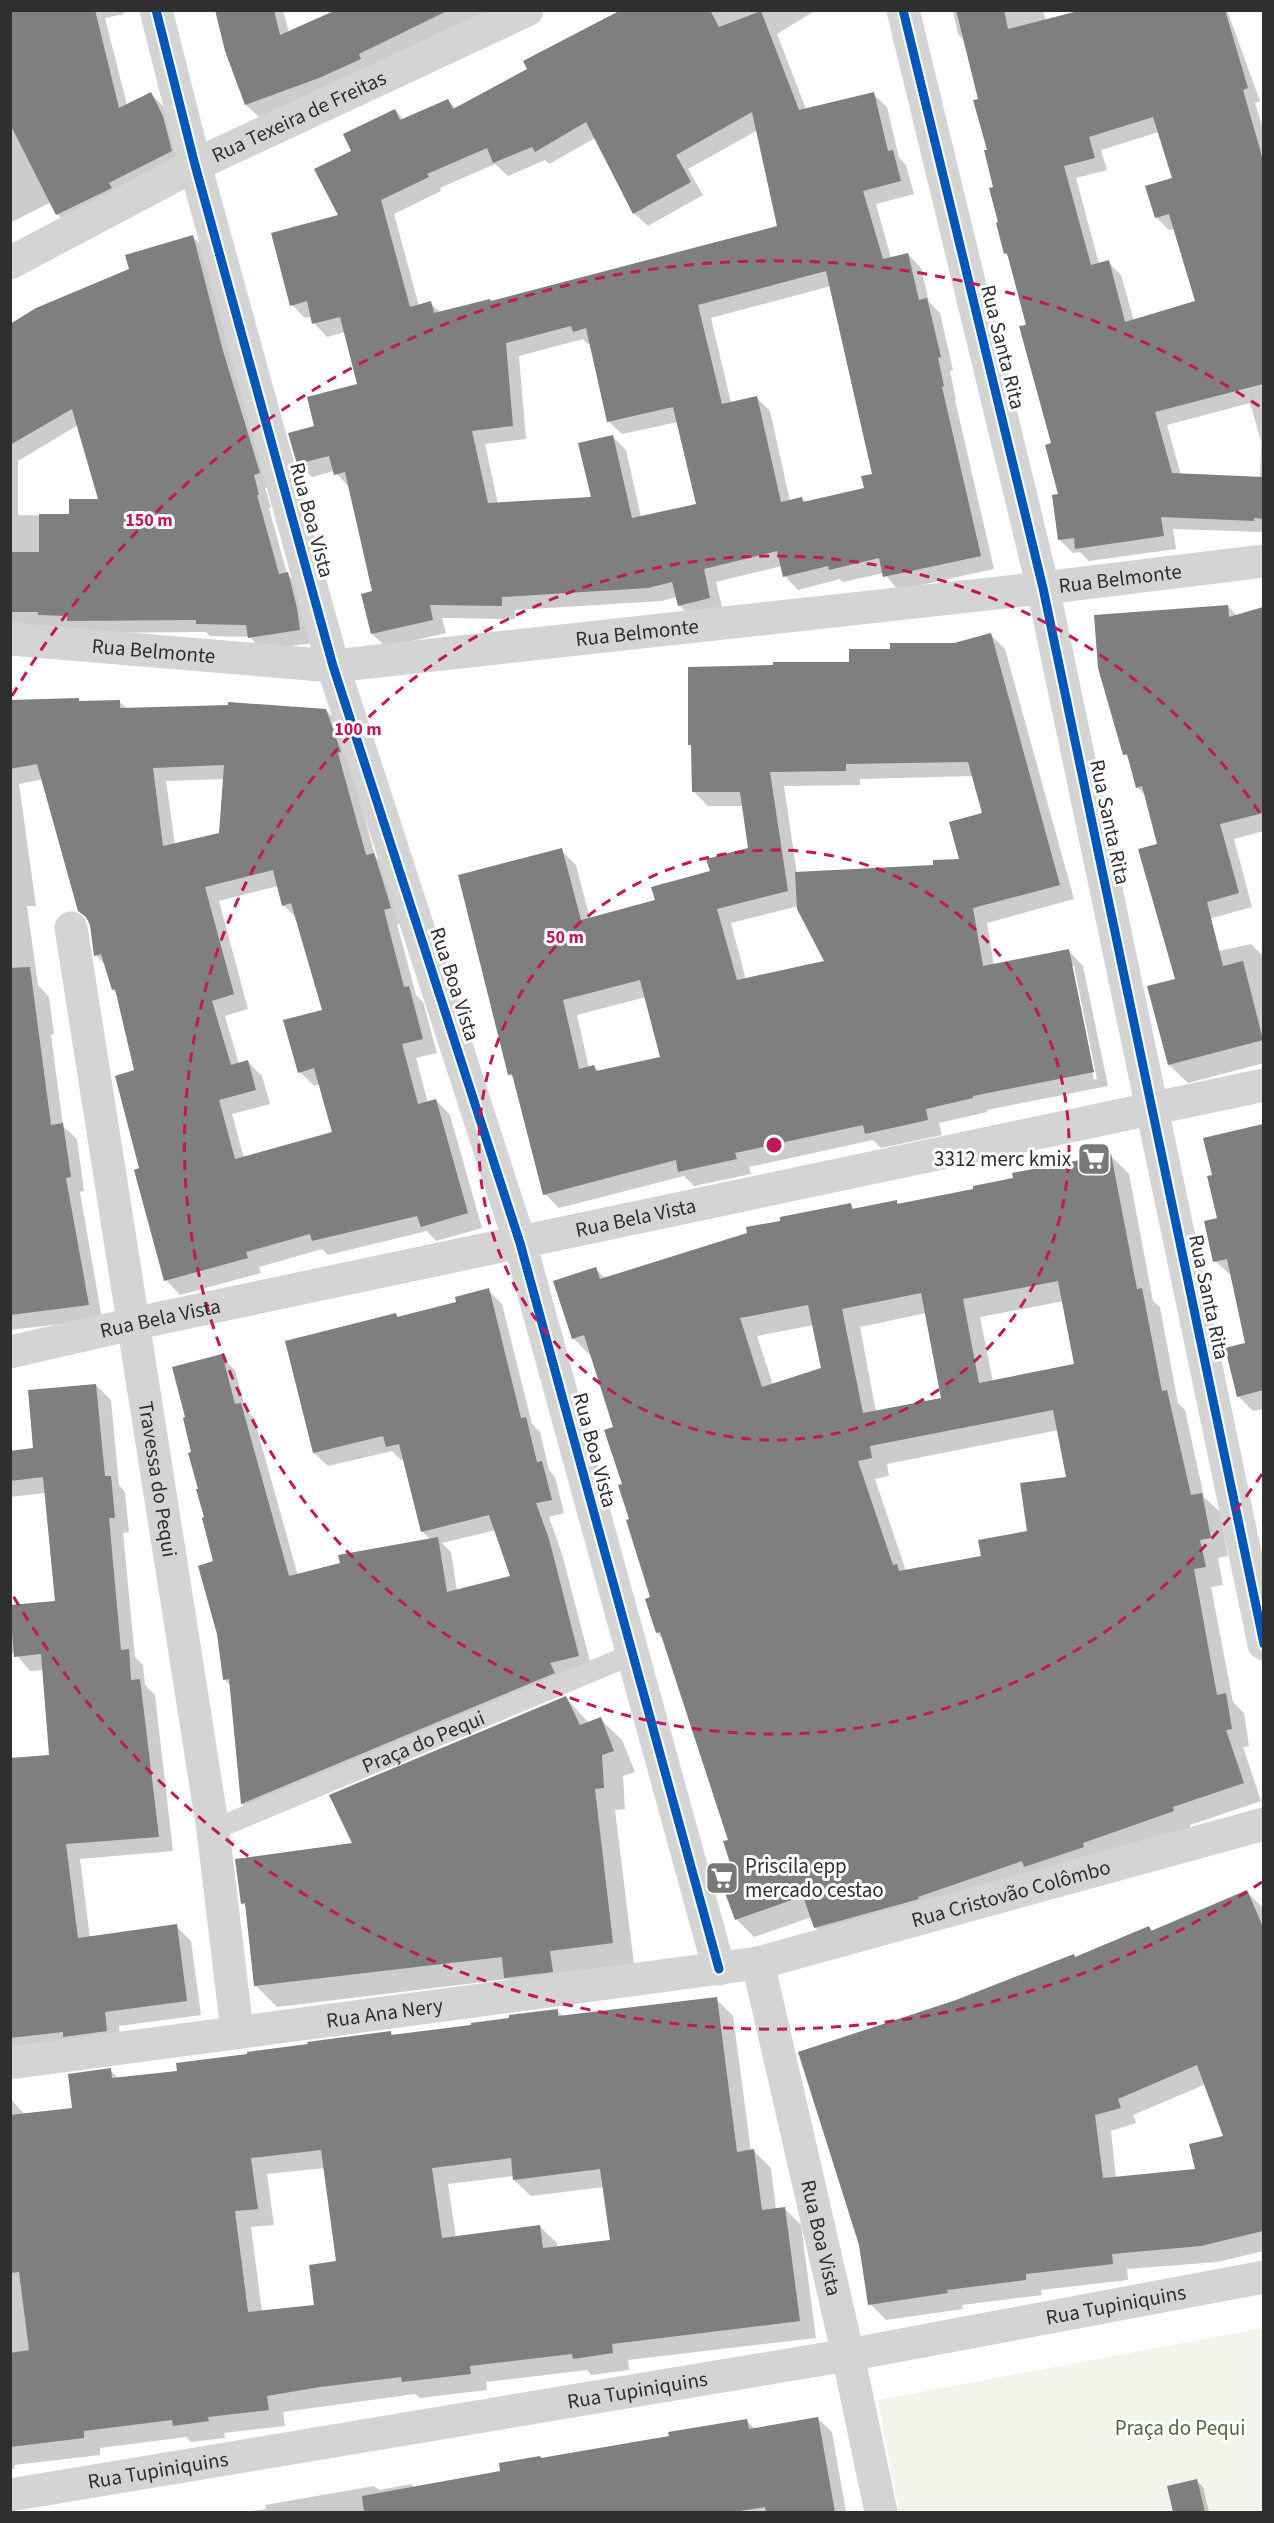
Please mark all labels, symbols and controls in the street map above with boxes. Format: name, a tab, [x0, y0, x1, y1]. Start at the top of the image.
street label: Rua Texeira de Freitas	[207, 63, 391, 170]
street label: Rua Santa Rita	[973, 282, 1033, 412]
street label: Rua Boa Vista	[282, 459, 342, 581]
text: 150 m	[125, 508, 173, 533]
street label: Rua Belmonte	[1057, 556, 1183, 601]
street label: Rua Belmonte	[574, 611, 700, 654]
street label: Rua Belmonte	[91, 631, 216, 671]
text: 100 m	[334, 717, 382, 742]
street label: Rua Santa Rita	[1082, 757, 1138, 887]
street label: Rua Boa Vista	[423, 923, 487, 1045]
text: 50 m	[546, 925, 584, 950]
centre of rings	[764, 1135, 784, 1155]
supermarket icon: 3312 merc kmix	[1076, 1141, 1112, 1177]
place label: 3312 merc kmix	[934, 1144, 1072, 1174]
street label: Rua Bela Vista	[573, 1190, 699, 1245]
street label: Rua Santa Rita	[1181, 1232, 1237, 1362]
street label: Rua Bela Vista	[97, 1291, 223, 1346]
street label: Rua Boa Vista	[565, 1389, 625, 1511]
street label: Travessa do Pequi	[131, 1399, 185, 1559]
street label: Praça do Pequi	[357, 1703, 489, 1781]
place label: Priscila epp mercado cestao	[745, 1851, 884, 1905]
street label: Rua Cristovão Colômbo	[908, 1852, 1114, 1935]
supermarket icon: Priscila epp mercado cestao	[704, 1860, 740, 1896]
street label: Rua Ana Nery	[324, 1990, 445, 2036]
street label: Rua Boa Vista	[793, 2177, 849, 2299]
street label: Rua Tupiniquins	[1043, 2277, 1188, 2333]
street label: Rua Tupiniquins	[565, 2364, 710, 2417]
park label: Praça do Pequi	[1115, 2413, 1245, 2443]
street label: Rua Tupiniquins	[85, 2444, 231, 2497]

